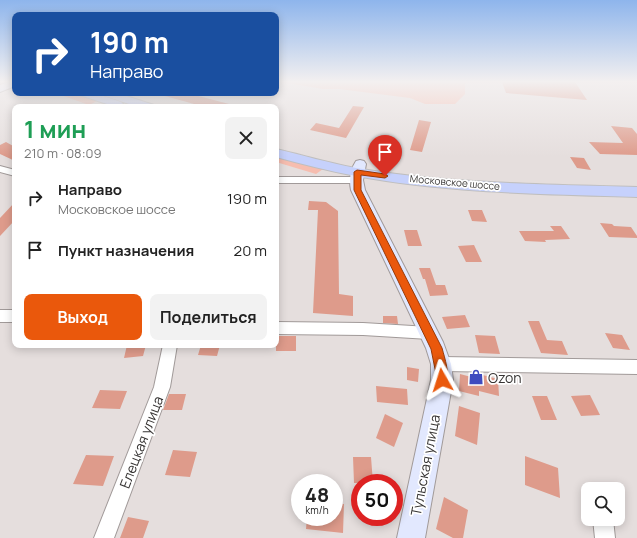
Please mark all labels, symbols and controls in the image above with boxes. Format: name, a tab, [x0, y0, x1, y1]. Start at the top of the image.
text: 190 m	[90, 23, 169, 61]
icon: right	[24, 28, 76, 80]
text: Направо	[90, 59, 164, 83]
text: 1 мин	[24, 112, 86, 145]
button: close	[225, 117, 267, 159]
pin	[368, 135, 402, 176]
icon: arrive	[374, 141, 396, 163]
text: 210 m · 08:09	[24, 144, 102, 162]
street label: Московское шоссе	[409, 171, 501, 193]
text: Направо	[58, 179, 122, 200]
icon: right	[24, 187, 46, 209]
text: 190 m	[227, 188, 267, 209]
text: Московское шоссе	[58, 200, 176, 218]
icon: arrive	[24, 239, 46, 261]
text: Пункт назначения	[58, 240, 194, 261]
text: 20 m	[234, 240, 267, 261]
button: Выход	[24, 294, 142, 340]
button: Поделиться	[150, 294, 267, 340]
position arrow	[421, 359, 463, 401]
shop icon: Ozon	[467, 368, 485, 386]
place label: Ozon	[488, 368, 522, 387]
street label: Елецкая улица	[115, 393, 167, 491]
street label: Тульская улица	[406, 413, 444, 517]
speed limit sign: 50	[351, 474, 403, 526]
text: 48	[305, 481, 329, 508]
map controls	[581, 482, 625, 526]
button: search	[581, 482, 625, 526]
text: km/h	[305, 503, 329, 517]

